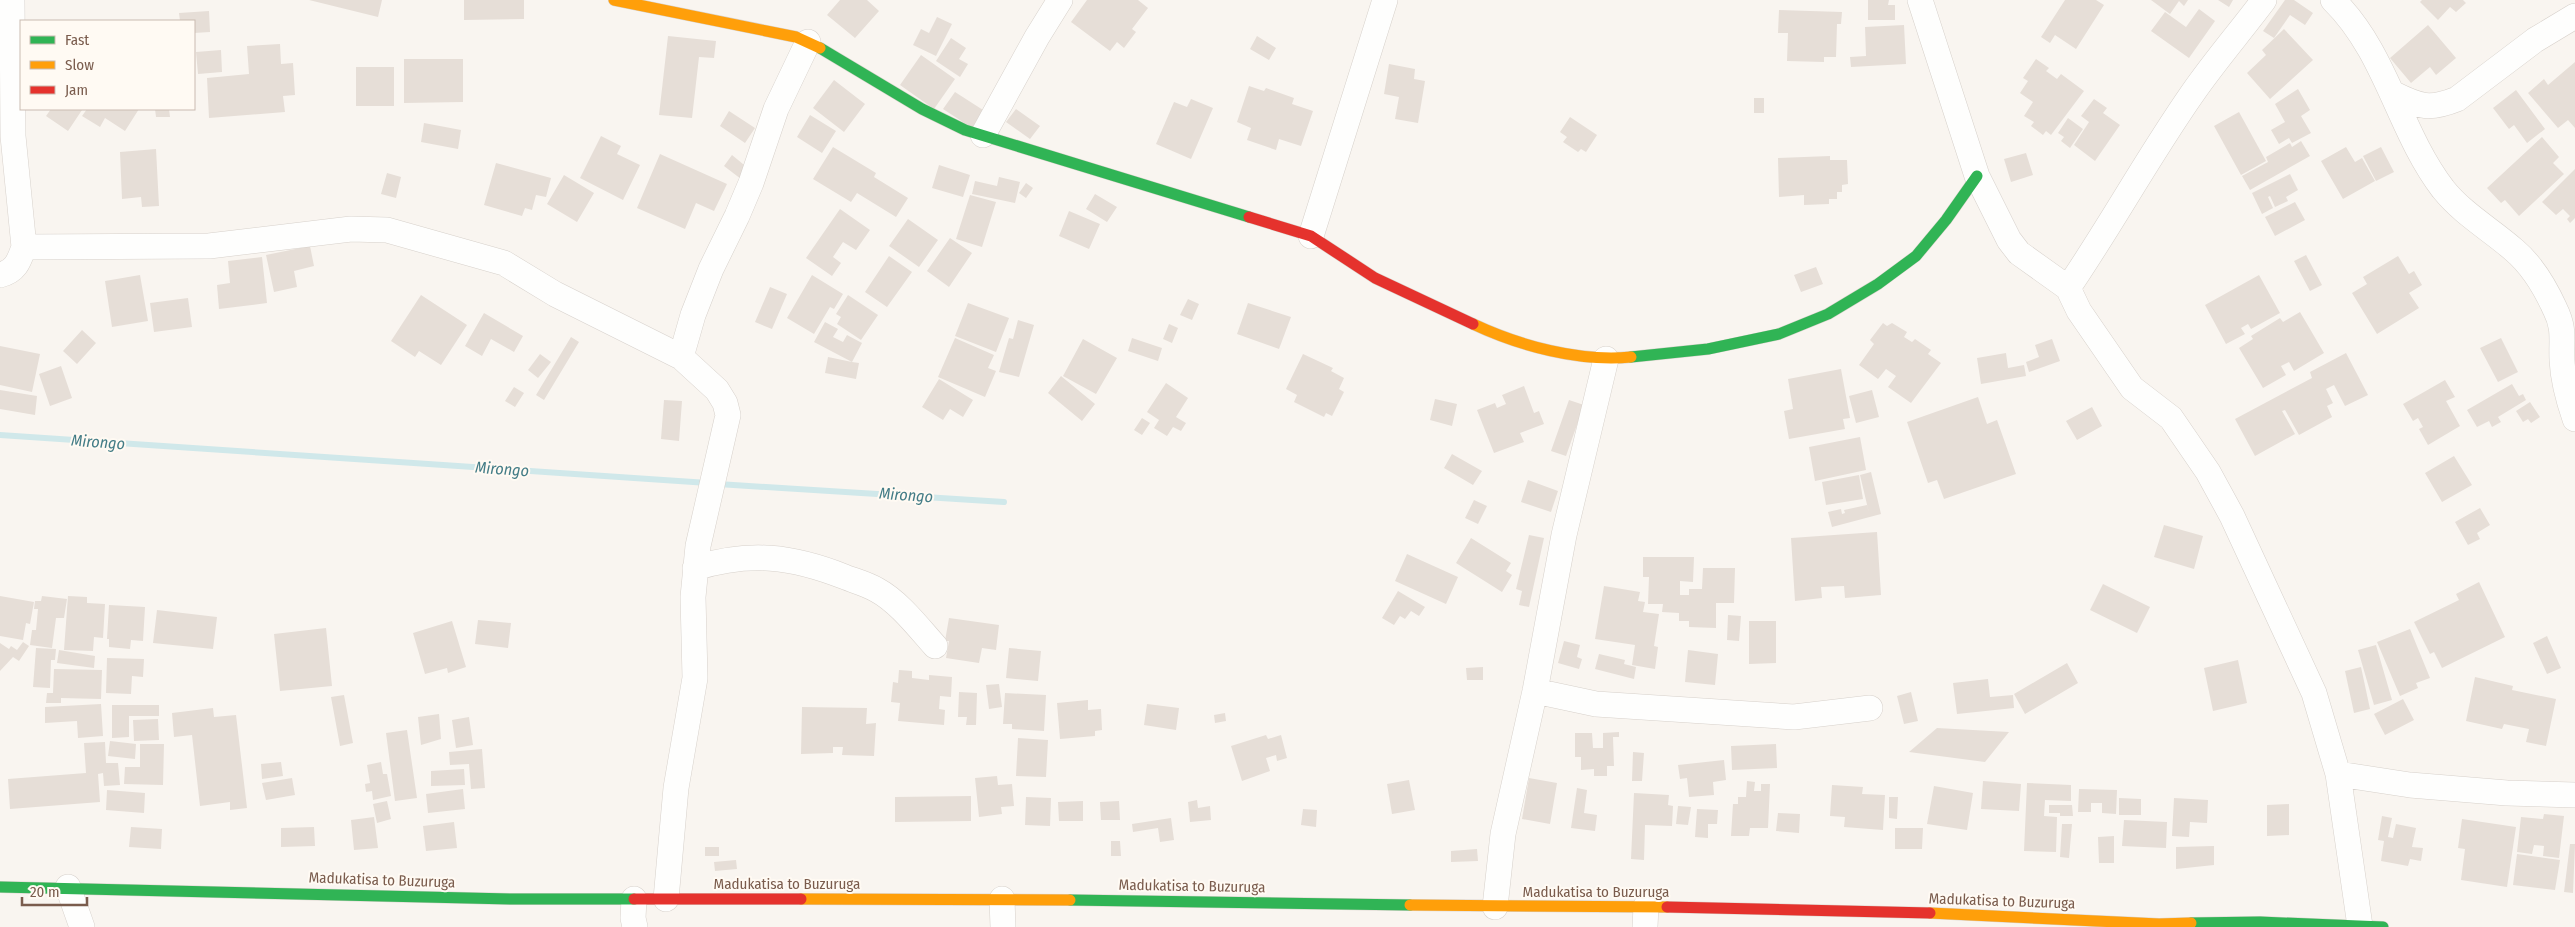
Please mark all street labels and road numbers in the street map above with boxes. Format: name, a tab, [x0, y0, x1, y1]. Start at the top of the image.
street label: Madukatisa to Buzuruga	[308, 868, 456, 892]
street label: Madukatisa to Buzuruga	[714, 875, 860, 893]
street label: Madukatisa to Buzuruga	[1118, 876, 1266, 896]
street label: Madukatisa to Buzuruga	[1523, 883, 1669, 901]
street label: Madukatisa to Buzuruga	[1928, 889, 2076, 913]

